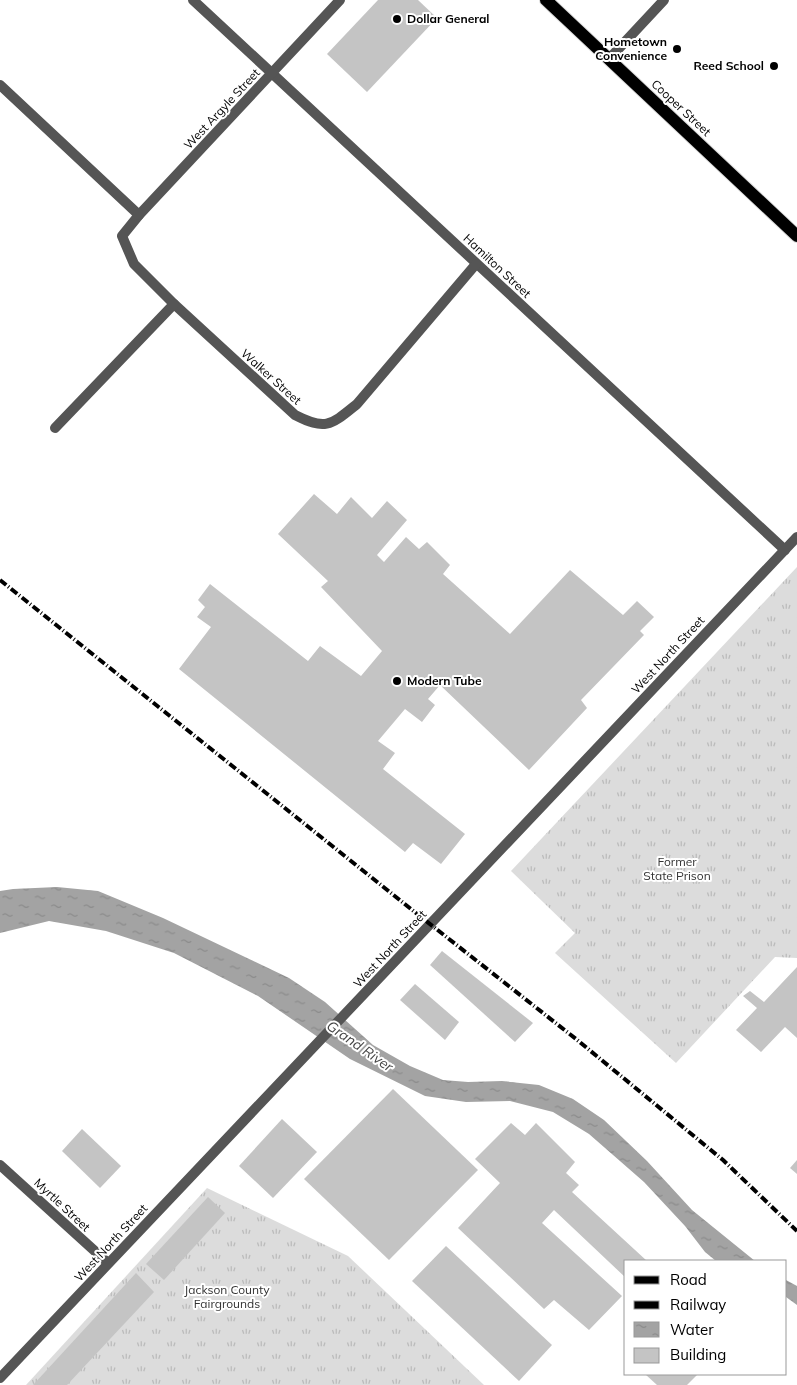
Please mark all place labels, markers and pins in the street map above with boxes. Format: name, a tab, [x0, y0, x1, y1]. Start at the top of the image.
place label: Dollar General	[407, 11, 489, 26]
marker: Dollar General	[391, 13, 403, 25]
place label: Hometown Convenience	[595, 34, 667, 63]
marker: Hometown Convenience	[671, 43, 683, 55]
place label: Reed School	[693, 58, 764, 73]
marker: Reed School	[768, 60, 780, 72]
place label: Modern Tube	[407, 673, 482, 688]
marker: Modern Tube	[391, 675, 403, 687]

